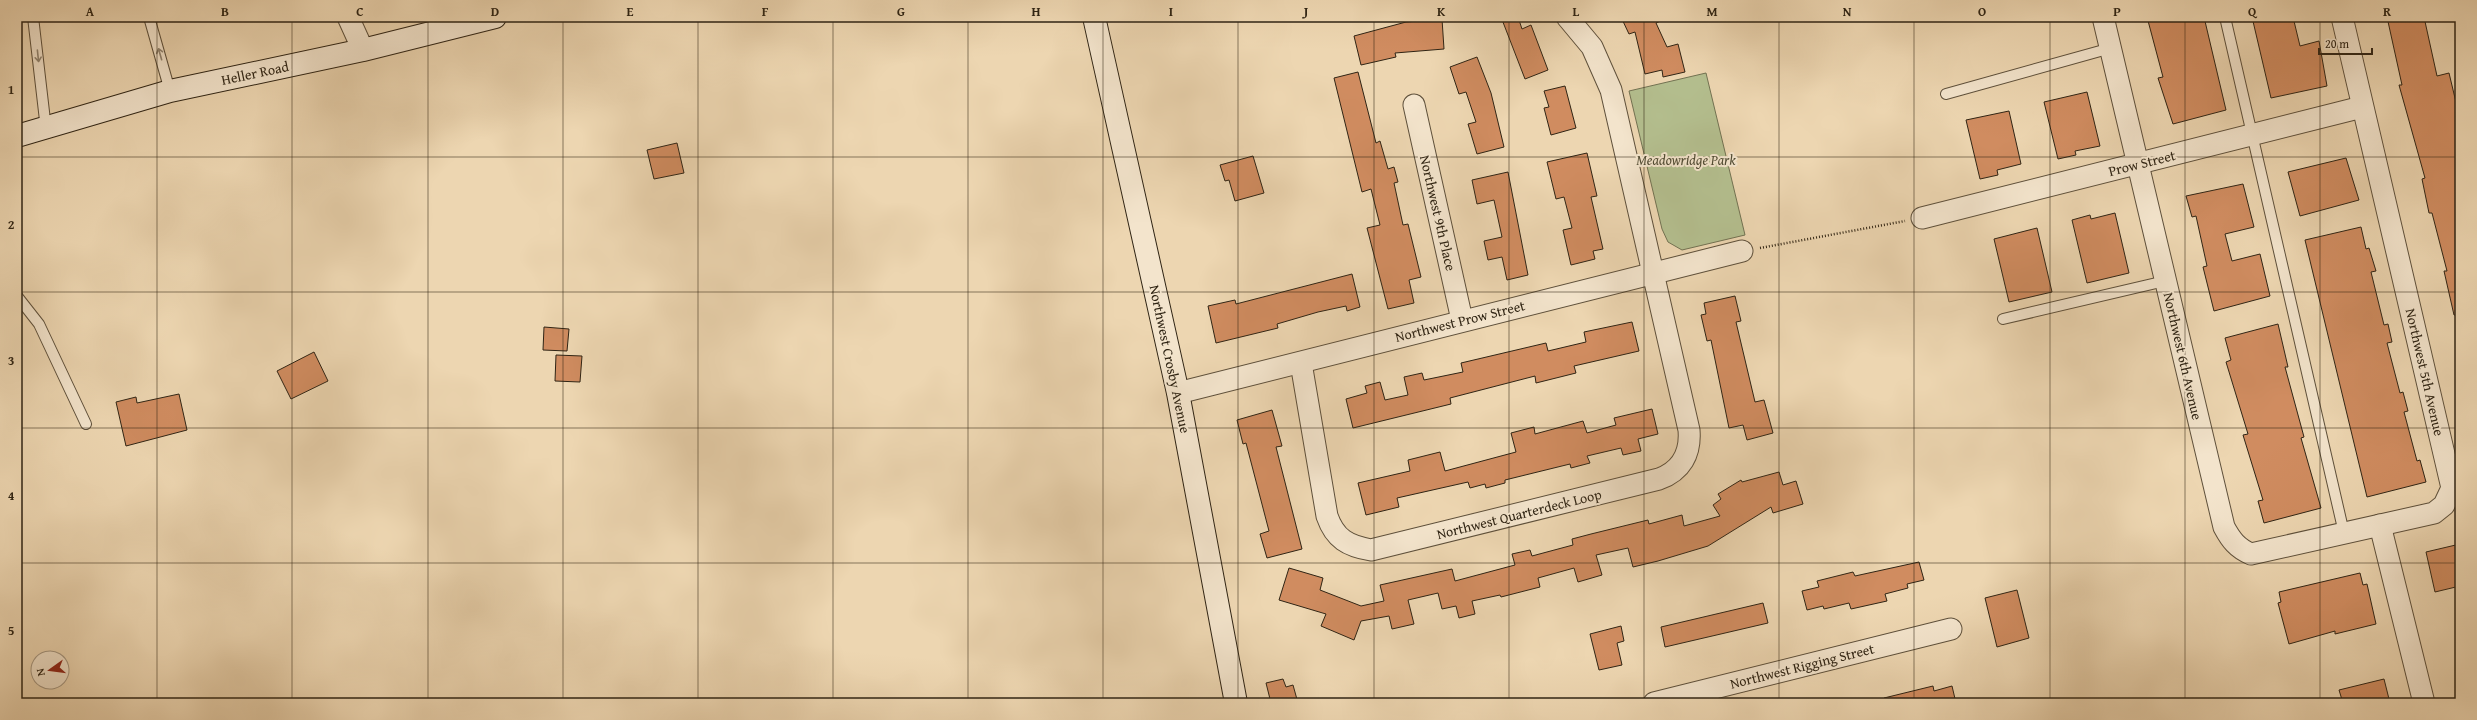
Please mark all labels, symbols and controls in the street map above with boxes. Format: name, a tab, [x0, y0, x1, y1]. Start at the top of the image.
text: A	[86, 2, 95, 21]
text: B	[221, 2, 229, 21]
text: C	[356, 2, 364, 21]
text: D	[491, 2, 499, 21]
text: E	[627, 2, 634, 21]
text: F	[762, 2, 769, 21]
text: G	[897, 2, 905, 21]
text: H	[1031, 2, 1041, 21]
text: I	[1169, 2, 1173, 21]
text: J	[1302, 2, 1309, 21]
text: K	[1437, 2, 1446, 21]
text: L	[1573, 2, 1580, 21]
text: M	[1706, 2, 1718, 21]
text: N	[1843, 2, 1852, 21]
text: O	[1978, 2, 1986, 21]
text: P	[2113, 2, 2121, 21]
text: Q	[2248, 2, 2258, 21]
text: R	[2383, 2, 2392, 21]
scale bar	[2319, 30, 2372, 56]
text: 20 m	[2325, 35, 2349, 52]
one-way arrow	[156, 48, 163, 61]
one-way arrow	[34, 49, 42, 62]
street label: Heller Road	[219, 56, 291, 90]
text: 1	[8, 80, 14, 99]
street label: Prow Street	[2106, 145, 2178, 181]
park label: Meadowridge Park	[1636, 150, 1736, 170]
street label: Northwest 9th Place	[1415, 153, 1461, 273]
text: 2	[8, 215, 15, 234]
street label: Northwest Crosby Avenue	[1145, 283, 1196, 435]
street label: Northwest 6th Avenue	[2159, 290, 2207, 422]
street label: Northwest Prow Street	[1393, 295, 1527, 347]
street label: Northwest 5th Avenue	[2401, 306, 2449, 438]
text: 3	[8, 351, 14, 370]
street label: Northwest Quarterdeck Loop	[1434, 484, 1604, 544]
text: 4	[8, 486, 15, 505]
text: 5	[8, 621, 15, 640]
street label: Northwest Rigging Street	[1728, 638, 1876, 694]
north arrow	[30, 650, 70, 690]
text: N	[31, 666, 49, 678]

